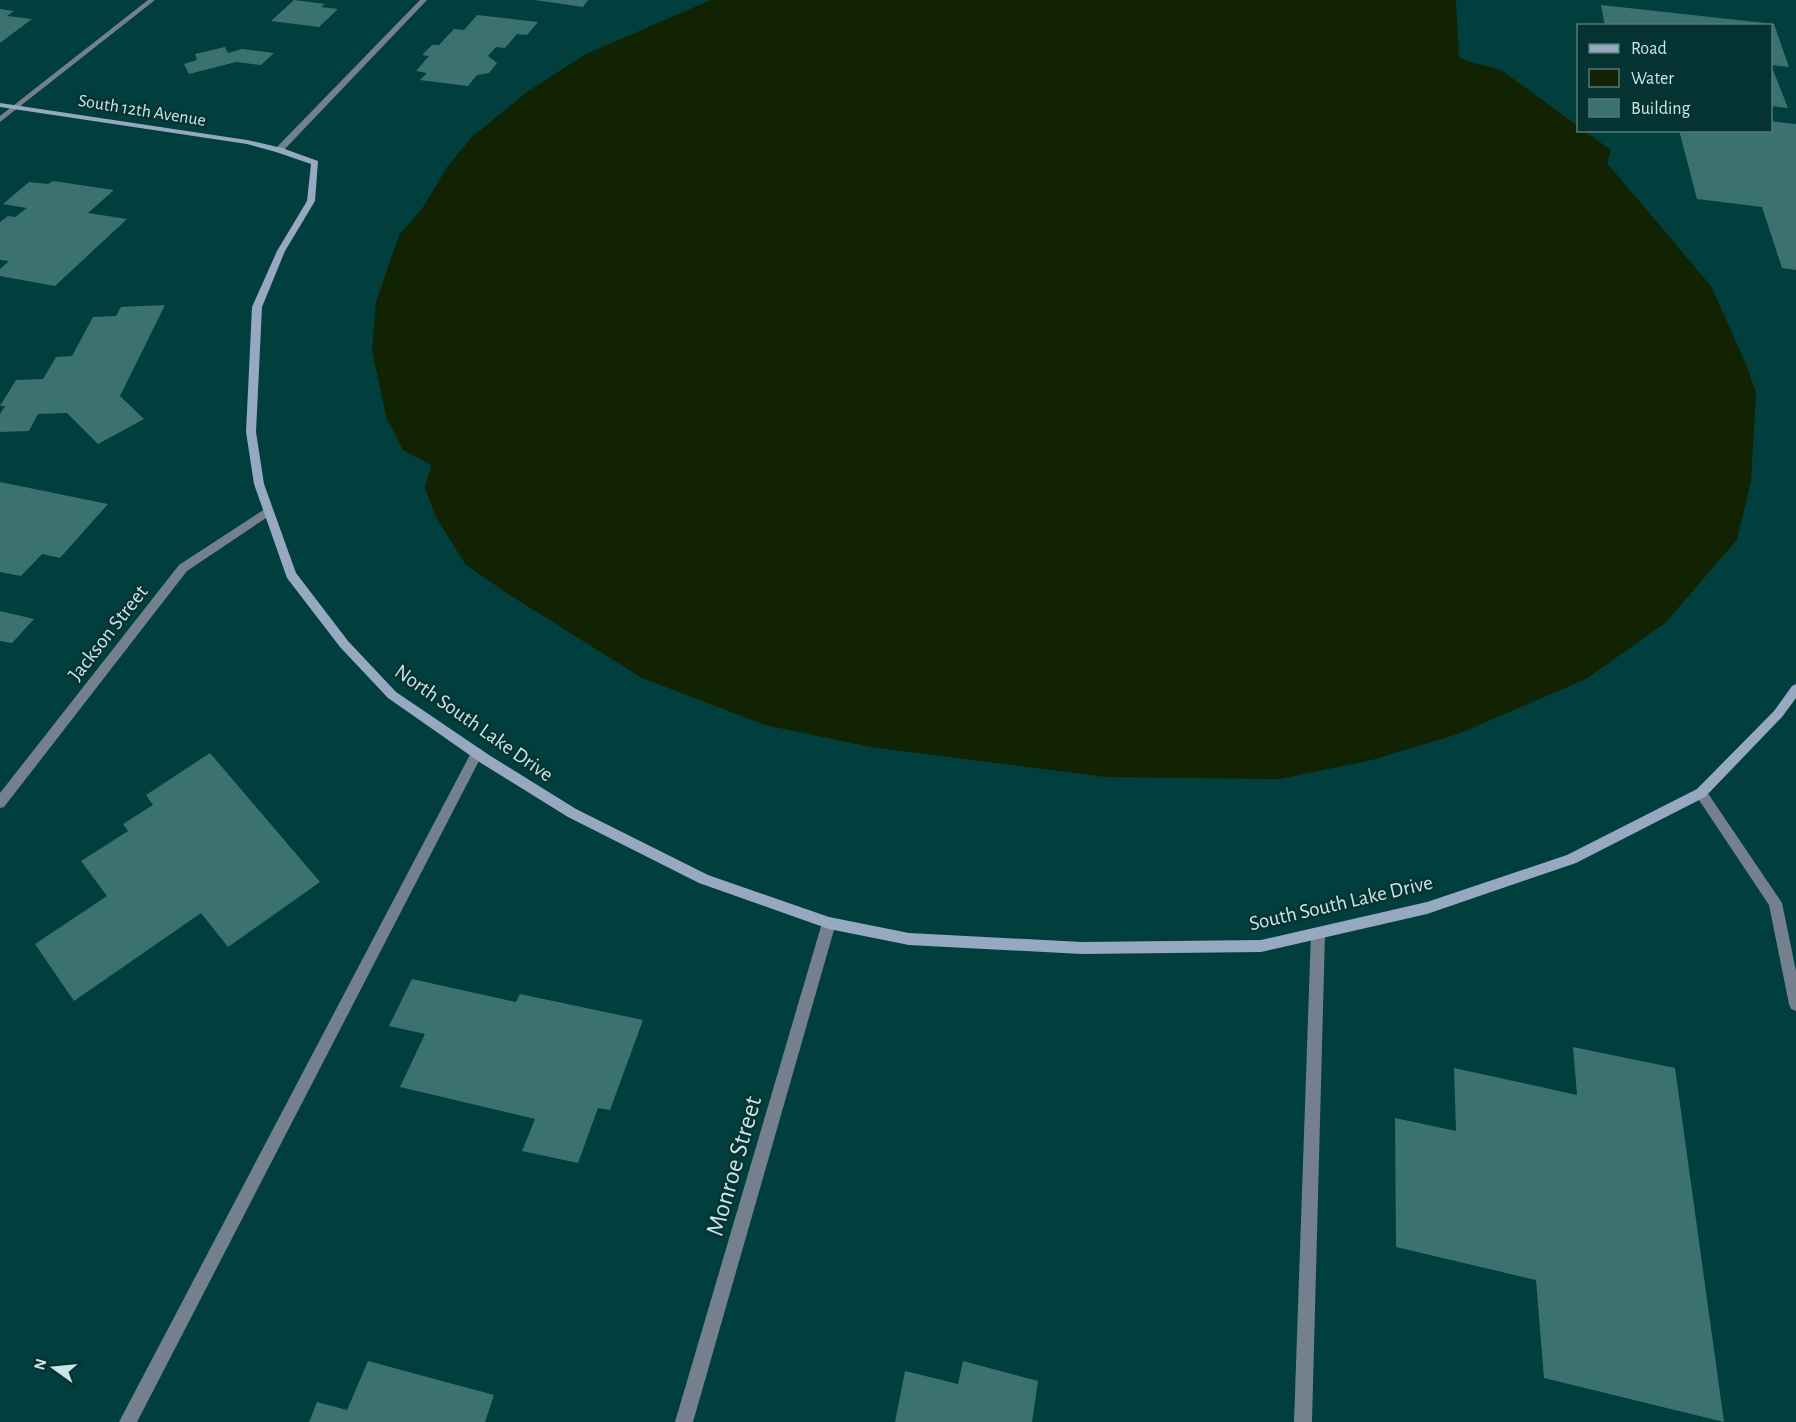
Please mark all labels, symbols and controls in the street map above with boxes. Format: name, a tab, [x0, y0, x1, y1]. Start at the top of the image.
legend	[1577, 24, 1772, 132]
text: Road	[1631, 40, 1667, 58]
text: Water	[1631, 70, 1674, 88]
street label: South 12th Avenue	[77, 92, 207, 130]
text: Building	[1631, 100, 1691, 118]
street label: Jackson Street	[64, 581, 152, 685]
street label: North South Lake Drive	[391, 660, 557, 786]
street label: South South Lake Drive	[1247, 872, 1435, 934]
street label: Monroe Street	[702, 1093, 766, 1239]
north arrow	[24, 1338, 84, 1398]
text: N	[31, 1357, 50, 1372]

